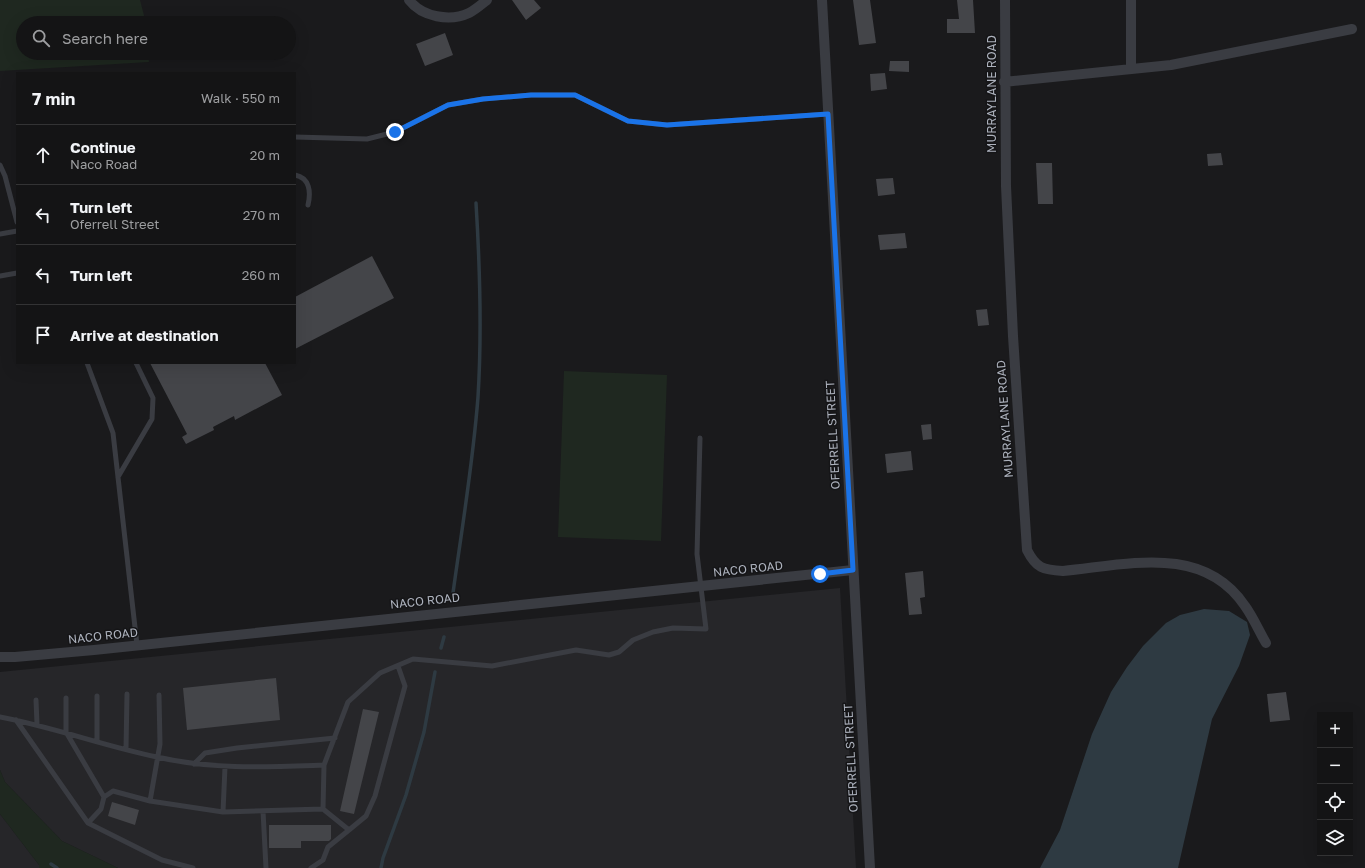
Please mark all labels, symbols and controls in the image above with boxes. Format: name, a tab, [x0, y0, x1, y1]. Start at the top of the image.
search box	[16, 16, 296, 60]
icon: search	[30, 27, 52, 49]
text: Search here	[62, 29, 148, 47]
street label: MURRAYLANE ROAD	[984, 35, 999, 153]
text: 7 min	[32, 88, 75, 109]
text: Walk · 550 m	[201, 90, 280, 106]
route end	[386, 123, 404, 141]
text: Continue	[70, 138, 136, 156]
icon: ahead	[32, 144, 54, 166]
text: 20 m	[250, 147, 280, 163]
text: Naco Road	[70, 156, 137, 172]
text: Turn left	[70, 198, 132, 216]
icon: left	[32, 204, 54, 226]
text: 270 m	[243, 207, 280, 223]
text: Oferrell Street	[70, 216, 159, 232]
icon: left	[32, 264, 54, 286]
text: Turn left	[70, 266, 132, 284]
text: 260 m	[242, 267, 280, 283]
icon: arrive	[32, 324, 54, 346]
text: Arrive at destination	[70, 326, 219, 344]
street label: MURRAYLANE ROAD	[993, 360, 1016, 478]
street label: OFERRELL STREET	[822, 380, 843, 490]
street label: NACO ROAD	[712, 557, 784, 580]
route start	[811, 565, 829, 583]
street label: NACO ROAD	[389, 589, 461, 612]
street label: NACO ROAD	[67, 624, 139, 647]
street label: OFERRELL STREET	[840, 703, 861, 813]
map controls	[1317, 712, 1353, 856]
button: +	[1317, 712, 1353, 748]
button: −	[1317, 748, 1353, 784]
button: locate	[1317, 784, 1353, 820]
button: layers	[1317, 820, 1353, 856]

